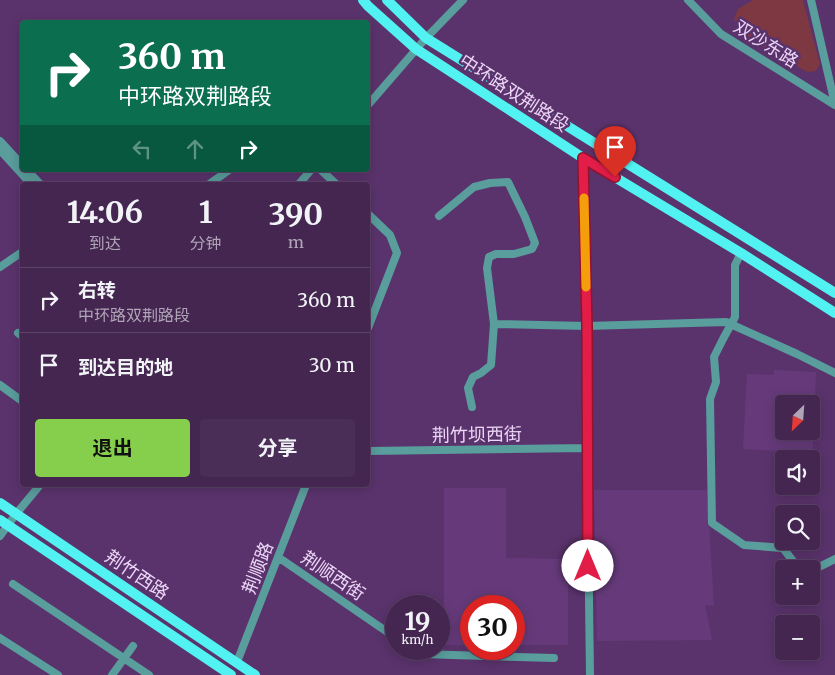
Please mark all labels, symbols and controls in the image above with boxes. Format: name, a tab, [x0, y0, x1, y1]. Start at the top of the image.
street label: 双沙东路	[730, 15, 803, 72]
text: 360 m	[118, 35, 226, 79]
icon: right	[35, 40, 100, 105]
street label: 中环路双荆路段	[455, 49, 573, 137]
text: 中环路双荆路段	[118, 82, 272, 110]
pin	[594, 126, 636, 177]
icon: arrive	[601, 133, 629, 161]
icon: left	[128, 135, 156, 163]
icon: ahead	[181, 135, 209, 163]
icon: right	[234, 135, 262, 163]
text: 14:06	[67, 193, 143, 231]
text: 1	[199, 193, 213, 231]
text: 390	[269, 195, 323, 233]
text: m	[288, 232, 304, 252]
text: 到达	[89, 233, 121, 253]
text: 分钟	[190, 233, 222, 253]
text: 右转	[78, 278, 116, 302]
icon: right	[35, 286, 63, 314]
text: 360 m	[297, 288, 355, 312]
text: 中环路双荆路段	[78, 305, 190, 325]
icon: arrive	[35, 351, 63, 379]
text: 30 m	[309, 353, 355, 377]
text: 到达目的地	[78, 355, 173, 379]
north arrow	[775, 395, 820, 440]
map controls	[775, 395, 820, 660]
button: 退出	[35, 419, 190, 477]
button: 分享	[200, 419, 355, 477]
street label: 荆竹坝西街	[432, 422, 522, 447]
button: sound	[775, 450, 820, 495]
button: search	[775, 505, 820, 550]
street label: 荆顺路	[237, 538, 278, 597]
position arrow	[561, 539, 613, 591]
street label: 荆竹西路	[101, 545, 174, 604]
street label: 荆顺西街	[297, 546, 370, 605]
button: +	[775, 560, 820, 605]
speed limit sign: 30	[460, 595, 525, 660]
text: 19	[405, 605, 430, 637]
button: −	[775, 615, 820, 660]
text: km/h	[402, 632, 433, 647]

